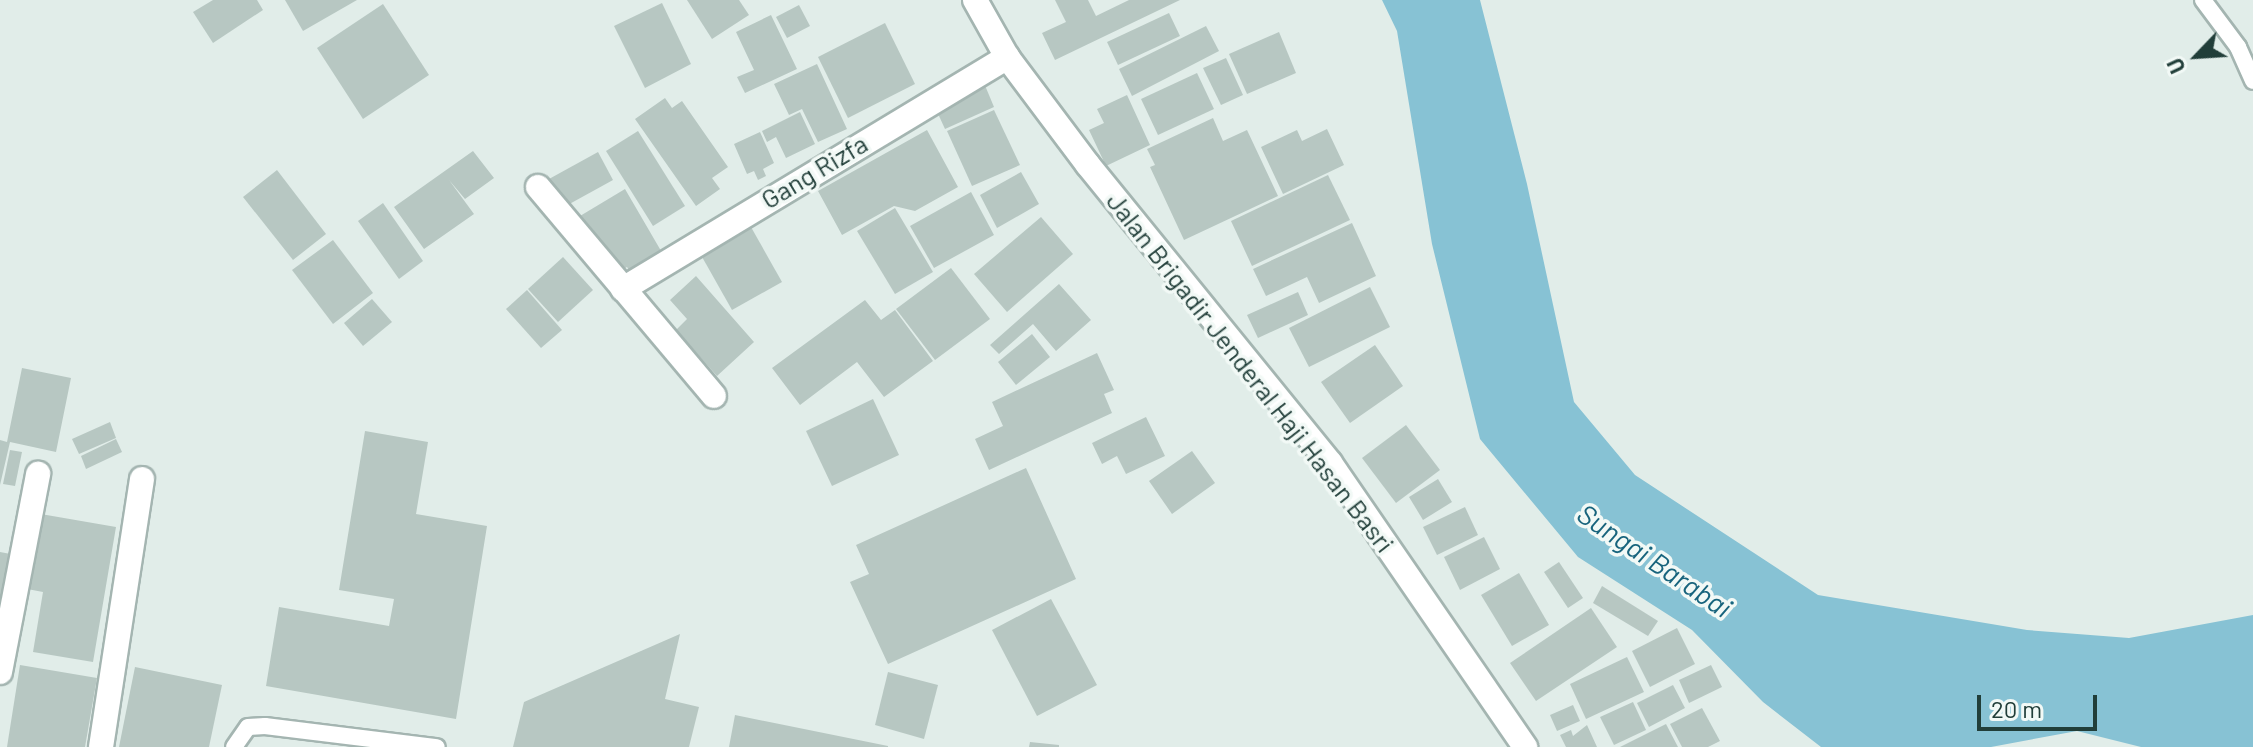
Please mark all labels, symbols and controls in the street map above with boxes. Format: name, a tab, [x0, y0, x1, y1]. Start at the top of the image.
north arrow	[2157, 16, 2237, 96]
text: U	[2161, 54, 2190, 78]
street label: Gang Rizfa	[755, 127, 873, 215]
street label: Jalan Brigadir Jenderal Haji Hasan Basri	[1101, 186, 1401, 558]
water label: Sungai Barabai	[1571, 496, 1739, 624]
scale bar	[1981, 679, 2101, 729]
text: 20 m	[1991, 694, 2042, 723]

